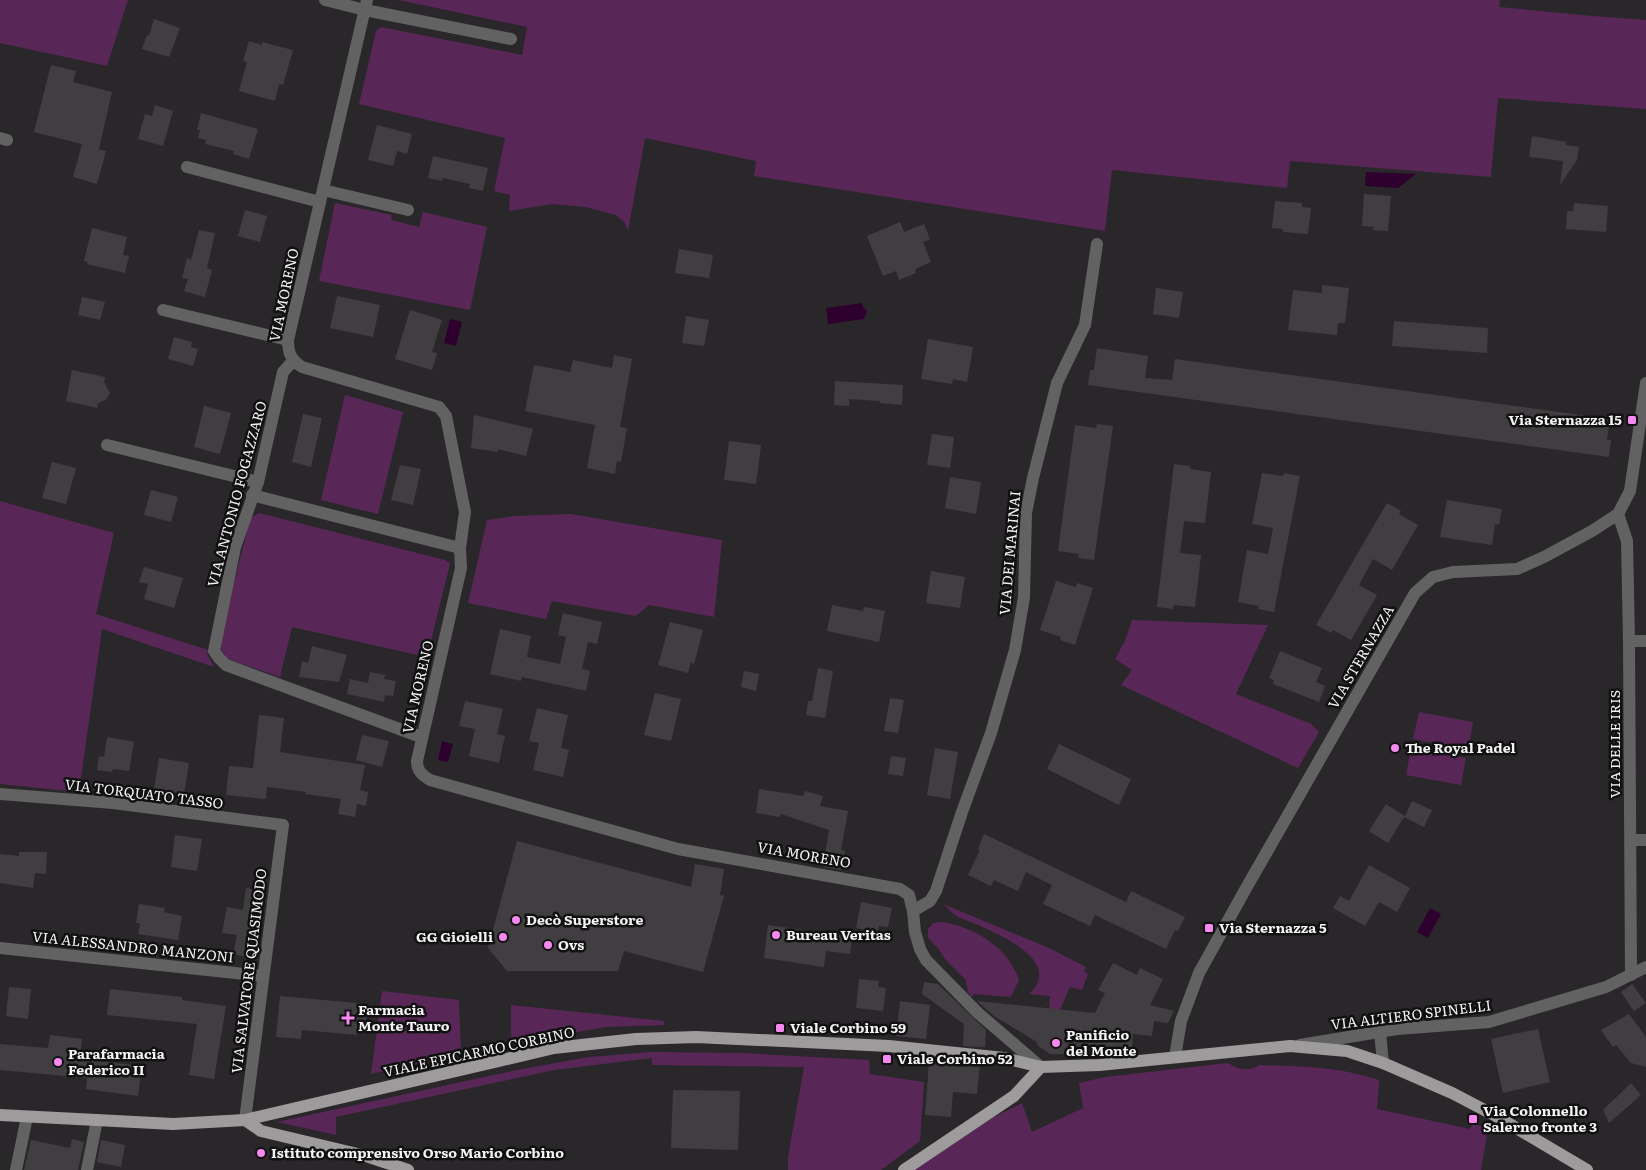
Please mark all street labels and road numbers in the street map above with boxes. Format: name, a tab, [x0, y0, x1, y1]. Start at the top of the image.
street label: VIA MORENO	[263, 246, 303, 343]
street label: VIA ANTONIO FOGAZZARO	[202, 399, 271, 589]
street label: VIA DEI MARINAI	[994, 490, 1024, 616]
street label: VIA STERNAZZA	[1322, 600, 1398, 712]
street label: VIA MORENO	[397, 638, 437, 735]
street label: VIA DELLE IRIS	[1604, 690, 1624, 798]
street label: VIA TORQUATO TASSO	[64, 773, 225, 813]
street label: VIA MORENO	[756, 836, 853, 872]
street label: VIA SALVATORE QUASIMODO	[226, 867, 271, 1074]
street label: VIA ALESSANDRO MANZONI	[31, 925, 235, 967]
street label: VIA ALTIERO SPINELLI	[1330, 994, 1492, 1034]
street label: VIALE EPICARMO CORBINO	[381, 1021, 576, 1081]

